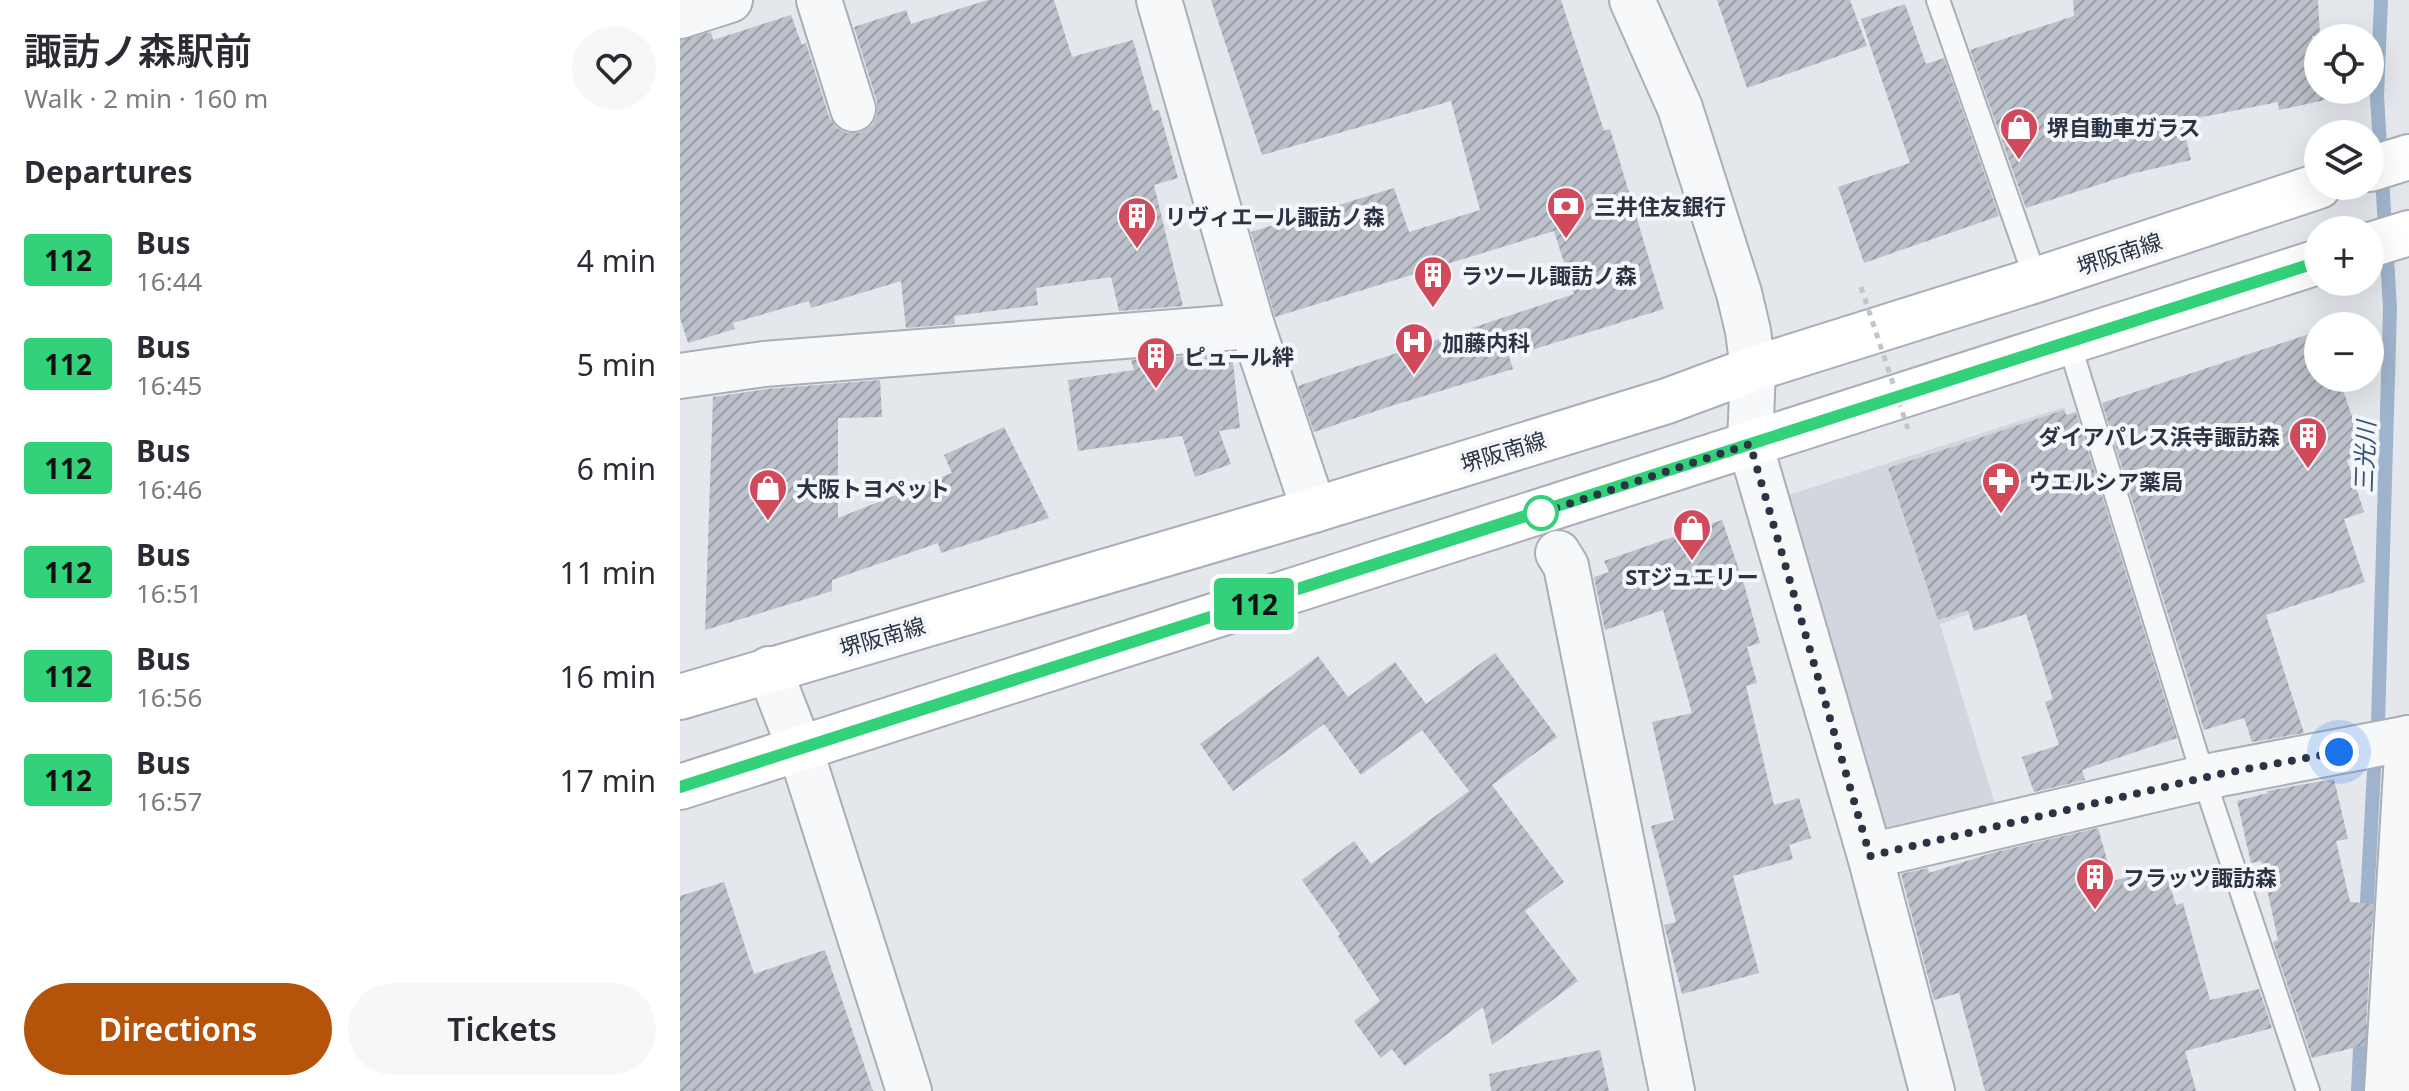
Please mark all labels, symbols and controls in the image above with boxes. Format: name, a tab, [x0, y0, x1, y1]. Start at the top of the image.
text: 諏訪ノ森駅前	[24, 24, 252, 76]
map controls	[2304, 24, 2384, 392]
button: locate	[2304, 24, 2384, 104]
button: heart	[572, 26, 656, 110]
text: Walk · 2 min · 160 m	[24, 80, 268, 116]
shop icon: 堺自動車ガラス	[1998, 106, 2040, 161]
place label: 堺自動車ガラス	[2047, 112, 2201, 142]
button: layers	[2304, 120, 2384, 200]
text: Departures	[24, 151, 193, 192]
bank icon: 三井住友銀行	[1545, 185, 1587, 240]
place label: 三井住友銀行	[1594, 191, 1726, 221]
building icon: リヴィエール諏訪ノ森	[1116, 195, 1158, 250]
place label: リヴィエール諏訪ノ森	[1165, 201, 1385, 231]
button: +	[2304, 216, 2384, 296]
text: Bus	[136, 222, 191, 263]
street label: 堺阪南線	[2073, 225, 2165, 281]
text: 4 min	[577, 240, 656, 281]
text: 112	[44, 241, 92, 279]
building icon: ラツール諏訪ノ森	[1412, 254, 1454, 309]
place label: ラツール諏訪ノ森	[1461, 260, 1637, 290]
text: 16:44	[136, 263, 202, 299]
button: −	[2304, 312, 2384, 392]
hospital icon: 加藤内科	[1393, 321, 1435, 376]
text: Bus	[136, 326, 191, 367]
place label: 加藤内科	[1442, 327, 1530, 357]
building icon: ピュール絆	[1135, 335, 1177, 390]
place label: ピュール絆	[1184, 341, 1294, 371]
text: 5 min	[577, 344, 656, 385]
text: 112	[44, 345, 92, 383]
text: 16:45	[136, 367, 202, 403]
building icon: ダイアパレス浜寺諏訪森	[2287, 415, 2329, 470]
water label: 三光川	[2346, 417, 2382, 494]
place label: ダイアパレス浜寺諏訪森	[2038, 421, 2280, 451]
street label: 堺阪南線	[1457, 424, 1549, 478]
text: Bus	[136, 430, 191, 471]
text: 6 min	[577, 448, 656, 489]
text: 112	[44, 449, 92, 487]
pharmacy icon: ウエルシア薬局	[1980, 460, 2022, 515]
place label: ウエルシア薬局	[2029, 466, 2183, 496]
shop icon: 大阪トヨペット	[747, 467, 789, 522]
text: 16:46	[136, 471, 202, 507]
place label: 大阪トヨペット	[796, 473, 950, 503]
unlabelled marker	[1524, 496, 1558, 530]
shop icon: STジュエリー	[1671, 507, 1713, 562]
text: Bus	[136, 534, 191, 575]
text: 11 min	[560, 552, 656, 593]
text: 112	[44, 553, 92, 591]
place label: STジュエリー	[1625, 561, 1759, 591]
text: 16:51	[136, 575, 202, 611]
line badge: 112	[1208, 578, 1300, 630]
text: 112	[1230, 585, 1278, 623]
street label: 堺阪南線	[836, 609, 928, 663]
text: Bus	[136, 638, 191, 679]
text: 16 min	[560, 656, 656, 697]
text: 112	[44, 657, 92, 695]
text: 16:56	[136, 679, 202, 715]
your location	[2319, 732, 2359, 772]
text: Bus	[136, 742, 191, 783]
text: 17 min	[560, 760, 656, 801]
text: 112	[44, 761, 92, 799]
text: 16:57	[136, 783, 202, 819]
building icon: フラッツ諏訪森	[2074, 856, 2116, 911]
place label: フラッツ諏訪森	[2123, 862, 2277, 892]
button: Directions	[24, 983, 332, 1075]
button: Tickets	[348, 983, 656, 1075]

